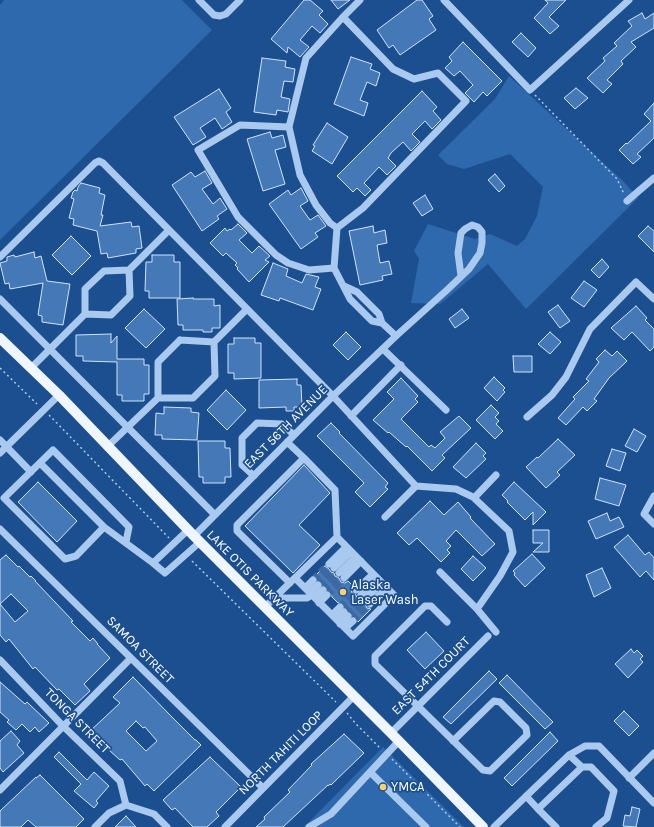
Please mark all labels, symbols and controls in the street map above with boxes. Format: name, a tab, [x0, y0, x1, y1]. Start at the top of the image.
street label: EAST 56TH AVENUE	[241, 382, 331, 472]
street label: LAKE OTIS PARKWAY	[203, 527, 297, 621]
place label: Alaska Laser Wash	[351, 577, 419, 608]
marker: Alaska Laser Wash	[338, 587, 348, 597]
street label: SAMOA STREET	[103, 613, 177, 687]
street label: EAST 54TH COURT	[389, 634, 473, 718]
street label: TONGA STREET	[41, 685, 113, 757]
street label: NORTH TAHITI LOOP	[236, 708, 326, 798]
place label: YMCA	[391, 779, 425, 795]
marker: YMCA	[378, 782, 388, 792]

